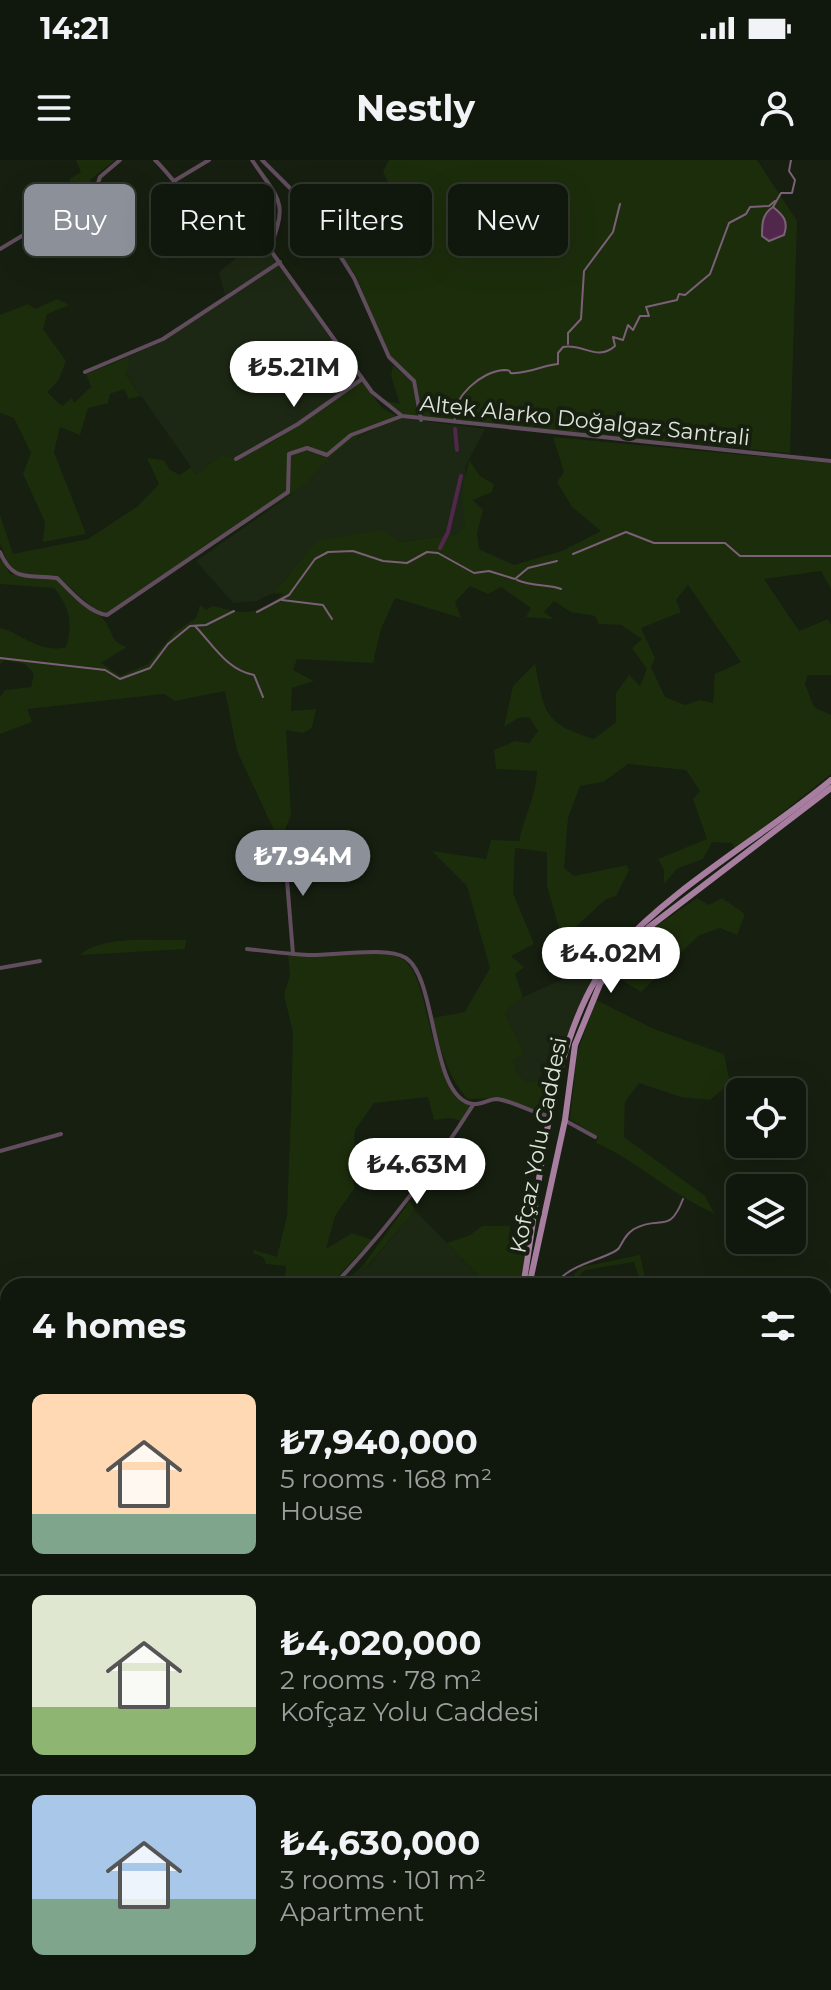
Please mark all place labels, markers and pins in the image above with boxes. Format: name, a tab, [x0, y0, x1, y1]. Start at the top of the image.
pin: ₺5.21M	[229, 341, 359, 409]
pin: ₺7.94M	[238, 830, 368, 898]
pin: ₺4.02M	[546, 927, 676, 995]
pin: ₺4.63M	[352, 1138, 482, 1206]

